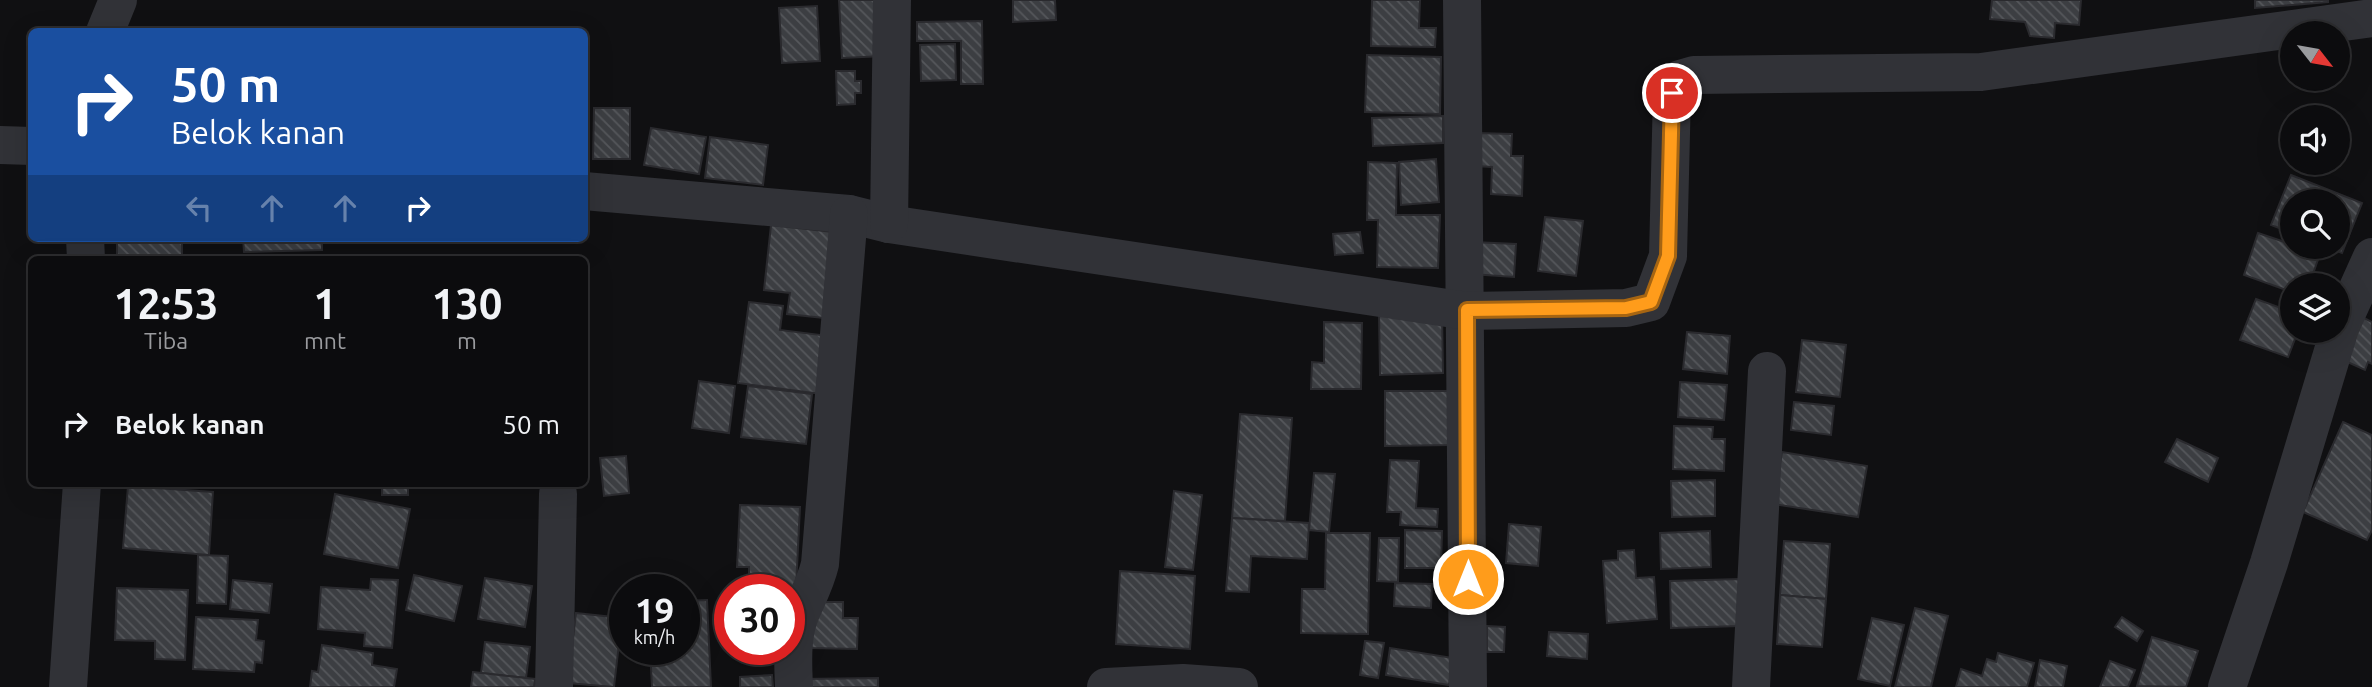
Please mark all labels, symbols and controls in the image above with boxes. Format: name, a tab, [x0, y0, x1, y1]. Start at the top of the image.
north arrow	[2280, 21, 2350, 91]
map controls	[2280, 21, 2350, 343]
icon: right	[56, 56, 147, 147]
text: 50 m	[171, 56, 280, 111]
pin	[1642, 63, 1702, 123]
icon: arrive	[1653, 74, 1691, 112]
button: sound	[2280, 105, 2350, 175]
text: Belok kanan	[171, 114, 345, 150]
icon: left	[180, 189, 218, 227]
icon: ahead	[253, 189, 291, 227]
icon: ahead	[326, 189, 364, 227]
icon: right	[399, 189, 437, 227]
button: search	[2280, 189, 2350, 259]
button: layers	[2280, 273, 2350, 343]
text: 12:53	[113, 280, 219, 327]
text: 1	[313, 280, 337, 327]
text: 130	[431, 280, 503, 327]
text: Tiba	[144, 328, 188, 353]
text: mnt	[304, 328, 346, 353]
text: m	[457, 328, 477, 353]
icon: right	[56, 405, 94, 443]
text: Belok kanan	[115, 410, 265, 439]
text: 50 m	[502, 410, 560, 439]
position arrow	[1431, 542, 1505, 616]
speed limit sign: 30	[714, 574, 805, 665]
text: 19	[635, 590, 674, 630]
text: km/h	[634, 627, 675, 647]

